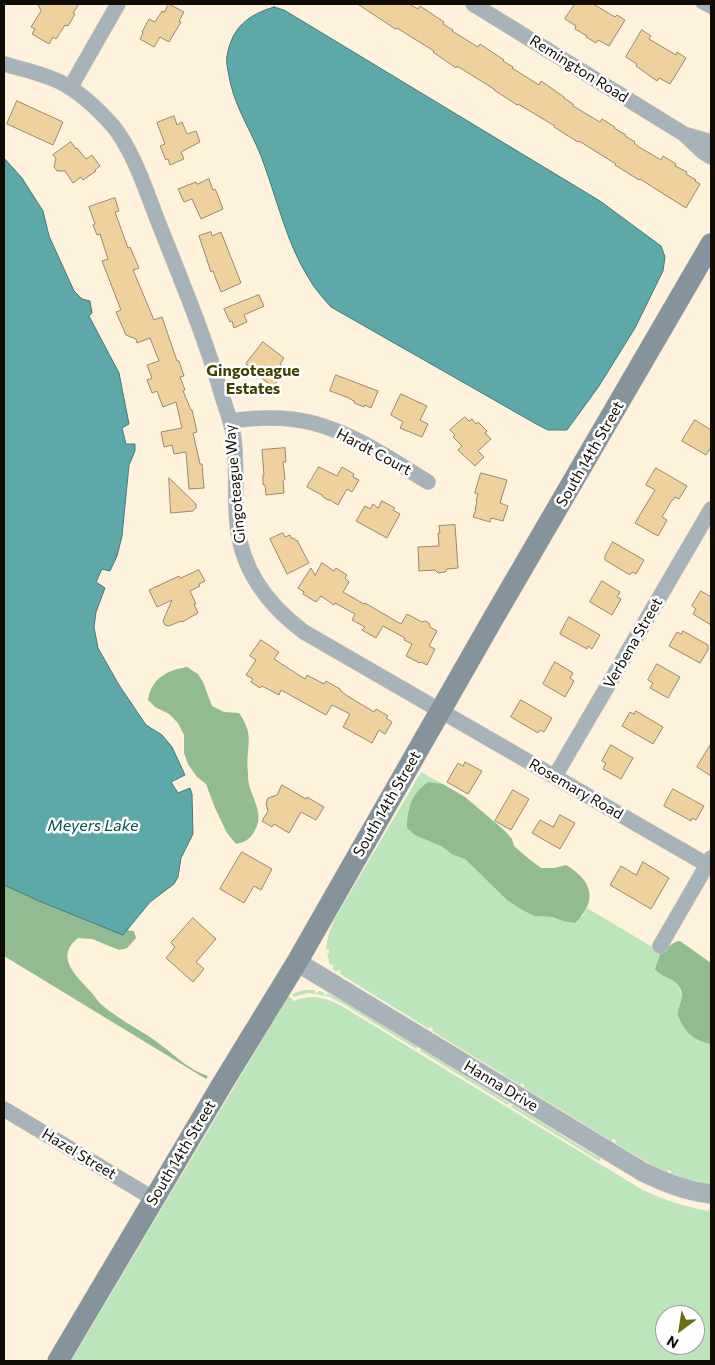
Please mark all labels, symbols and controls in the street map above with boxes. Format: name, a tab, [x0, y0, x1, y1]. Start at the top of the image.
street label: Remington Road	[526, 32, 632, 106]
district label: Gingoteague Estates	[206, 361, 300, 399]
street label: South 14th Street	[552, 398, 628, 510]
street label: Gingoteague Way	[221, 424, 249, 544]
street label: Hardt Court	[333, 425, 415, 479]
street label: Verbena Street	[600, 594, 666, 692]
street label: South 14th Street	[349, 748, 425, 860]
street label: Rosemary Road	[526, 755, 626, 823]
water label: Meyers Lake	[48, 816, 138, 836]
street label: Hanna Drive	[461, 1057, 541, 1115]
street label: South 14th Street	[143, 1097, 219, 1209]
street label: Hazel Street	[39, 1125, 119, 1183]
north arrow	[655, 1305, 705, 1355]
text: N	[664, 1332, 681, 1352]

